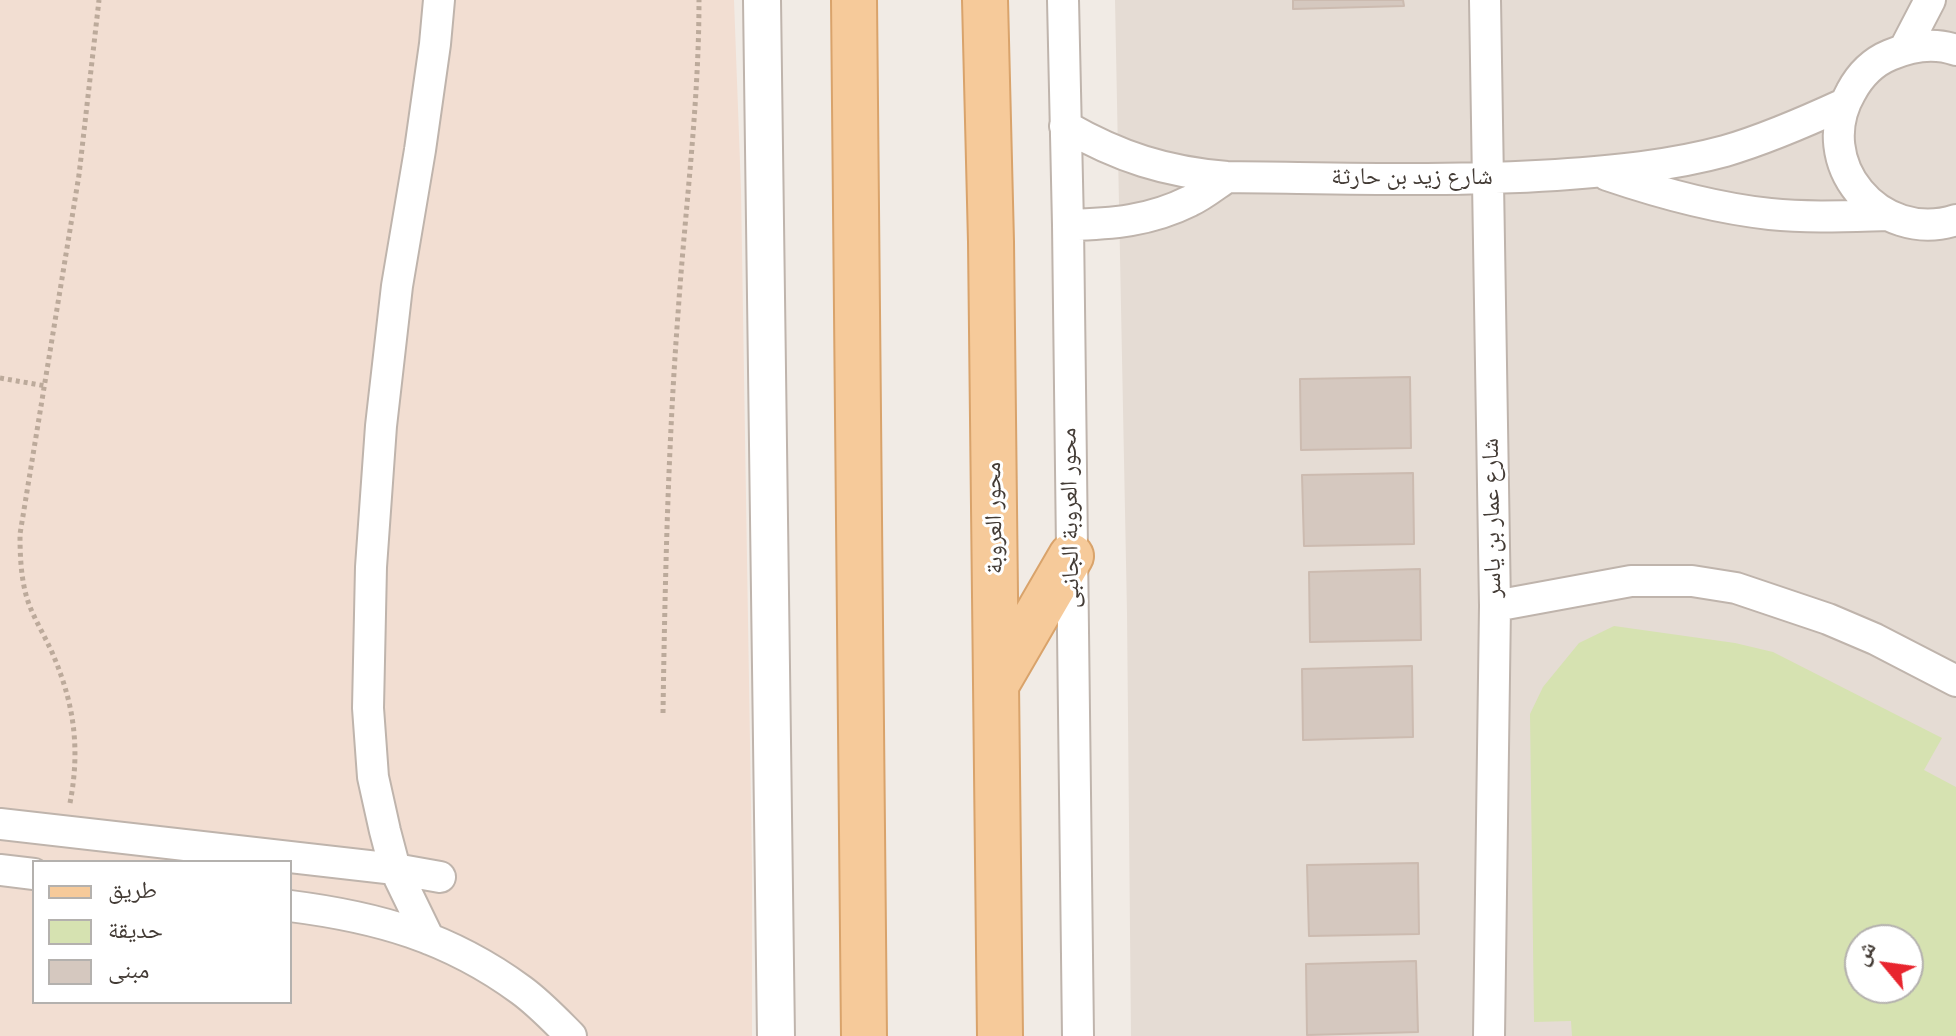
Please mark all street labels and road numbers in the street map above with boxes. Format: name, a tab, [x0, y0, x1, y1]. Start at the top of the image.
street label: شارع زيد بن حارثة	[1331, 164, 1493, 192]
street label: محور العروبة الجانبى	[1055, 428, 1087, 608]
street label: شارع عمار بن ياسر	[1477, 438, 1509, 598]
street label: محور العروبة	[980, 462, 1010, 574]

